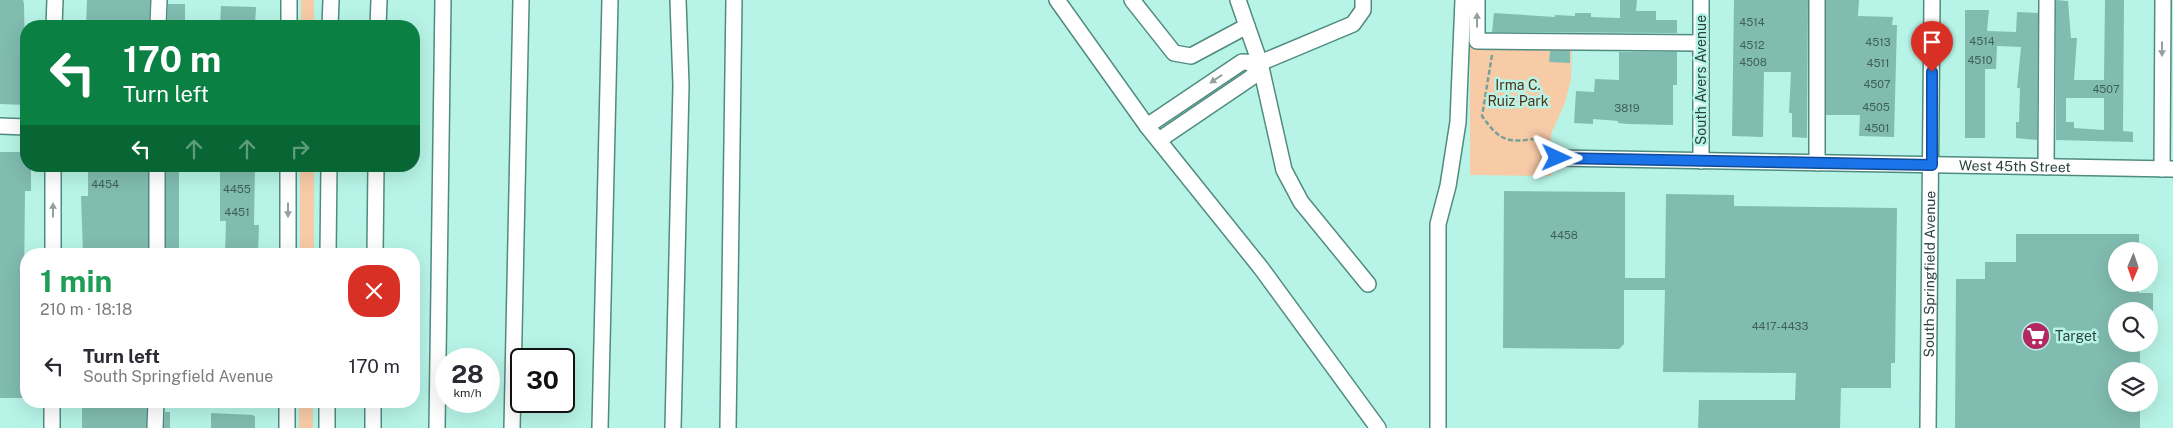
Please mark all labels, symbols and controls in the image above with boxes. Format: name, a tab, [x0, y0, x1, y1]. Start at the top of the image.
one-way arrow	[1473, 12, 1481, 28]
street label: South Avers Avenue	[1693, 15, 1709, 145]
house number: 4514	[1739, 16, 1765, 28]
pin	[1911, 21, 1953, 72]
icon: arrive	[1918, 28, 1946, 56]
house number: 4514	[1969, 35, 1995, 47]
house number: 4513	[1865, 36, 1891, 48]
text: 170 m	[123, 39, 221, 80]
house number: 4512	[1740, 39, 1765, 51]
icon: left	[40, 40, 105, 105]
one-way arrow	[2158, 41, 2166, 57]
house number: 4510	[1967, 54, 1993, 66]
house number: 4508	[1739, 56, 1767, 68]
house number: 4511	[1867, 57, 1889, 69]
one-way arrow	[1210, 74, 1223, 84]
park label: Irma C. Ruiz Park	[1487, 77, 1549, 109]
house number: 4507	[1863, 78, 1891, 90]
text: Turn left	[123, 81, 209, 107]
house number: 4507	[2092, 83, 2120, 95]
house number: 4505	[1862, 101, 1890, 113]
house number: 3819	[1614, 102, 1640, 114]
house number: 4501	[1864, 122, 1890, 134]
position arrow	[1530, 131, 1582, 183]
icon: left	[127, 135, 155, 163]
icon: ahead	[180, 135, 208, 163]
icon: ahead	[233, 135, 261, 163]
icon: right	[286, 135, 314, 163]
street label: West 45th Street	[1959, 157, 2071, 175]
house number: 4454	[91, 178, 119, 190]
house number: 4455	[223, 183, 251, 195]
street label: South Springfield Avenue	[1921, 190, 1938, 357]
one-way arrow	[49, 202, 57, 218]
one-way arrow	[284, 202, 292, 218]
house number: 4451	[224, 206, 250, 218]
house number: 4458	[1550, 229, 1578, 241]
north arrow	[2108, 242, 2158, 292]
map controls	[2108, 242, 2158, 412]
text: 1 min	[40, 263, 112, 299]
button: close	[348, 265, 400, 317]
text: 210 m · 18:18	[40, 300, 132, 319]
button: search	[2108, 302, 2158, 352]
house number: 4417-4433	[1752, 320, 1808, 332]
supermarket icon: Target	[2021, 321, 2051, 351]
place label: Target	[2055, 328, 2097, 344]
text: Turn left	[83, 345, 160, 367]
speed limit sign: 30	[510, 348, 575, 413]
icon: left	[40, 352, 68, 380]
text: 170 m	[349, 355, 400, 377]
text: 28	[451, 359, 484, 389]
button: layers	[2108, 362, 2158, 412]
text: South Springfield Avenue	[83, 367, 273, 386]
text: km/h	[453, 386, 482, 400]

